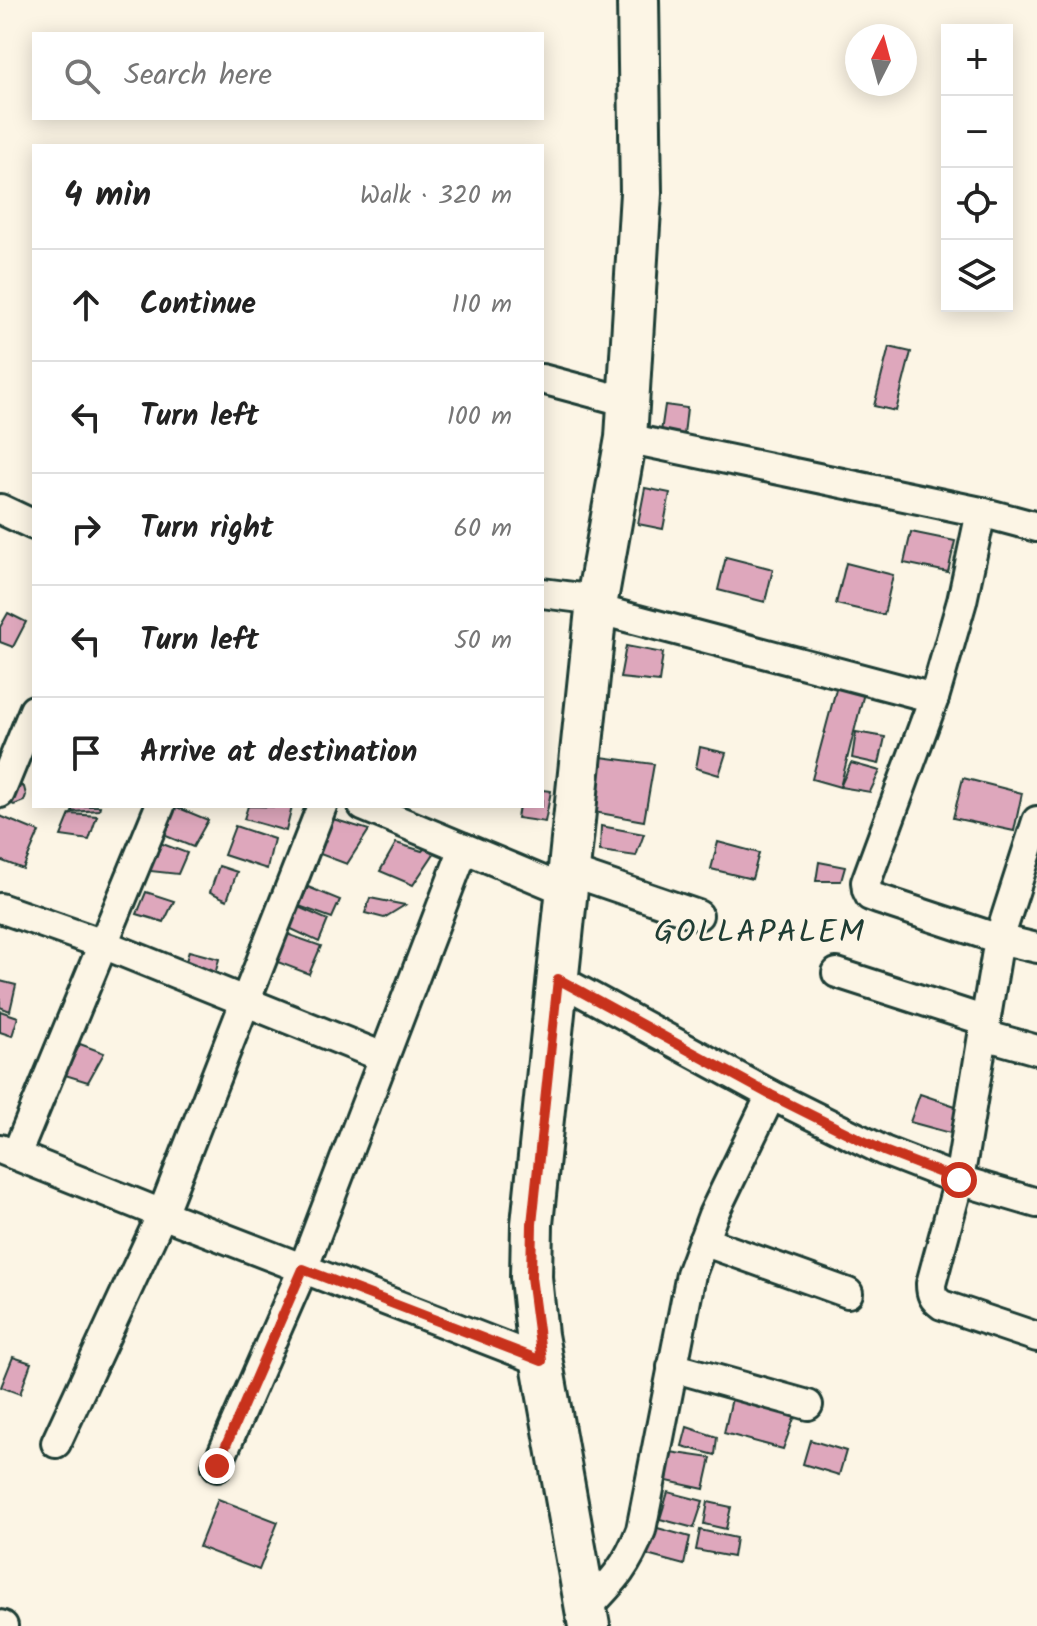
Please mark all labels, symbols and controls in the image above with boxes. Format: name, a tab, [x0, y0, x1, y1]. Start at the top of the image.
north arrow	[845, 24, 917, 96]
map controls	[941, 24, 1013, 312]
button: +	[941, 24, 1013, 96]
search box	[32, 32, 544, 120]
text: Search here	[124, 52, 272, 100]
icon: search	[60, 54, 104, 98]
button: −	[941, 96, 1013, 168]
button: locate	[941, 168, 1013, 240]
text: 4 min	[64, 169, 151, 223]
text: Walk · 320 m	[360, 175, 512, 217]
button: layers	[941, 240, 1013, 312]
text: Continue	[140, 281, 256, 329]
icon: ahead	[64, 283, 108, 327]
text: 110 m	[452, 284, 512, 326]
text: Turn left	[140, 393, 259, 441]
icon: left	[64, 395, 108, 439]
text: 100 m	[447, 396, 512, 438]
text: Turn right	[140, 505, 273, 553]
icon: right	[64, 507, 108, 551]
text: 60 m	[453, 508, 512, 550]
text: Turn left	[140, 617, 259, 665]
icon: left	[64, 619, 108, 663]
text: 50 m	[454, 620, 512, 662]
text: Arrive at destination	[140, 729, 417, 777]
icon: arrive	[64, 731, 108, 775]
district label: GOLLAPALEM	[654, 908, 866, 959]
route start	[941, 1162, 977, 1198]
route end	[199, 1448, 235, 1484]

